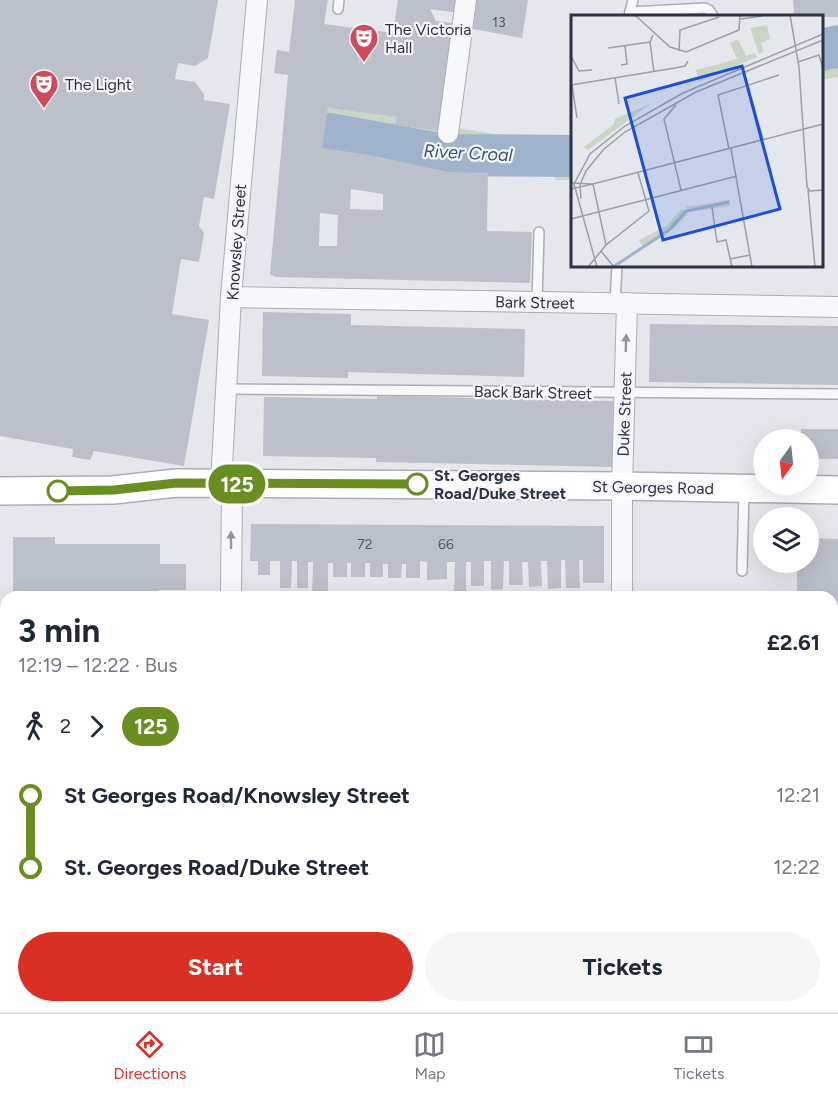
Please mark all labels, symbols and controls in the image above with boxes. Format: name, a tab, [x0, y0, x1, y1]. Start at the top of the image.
house number: 13	[492, 14, 506, 31]
inset map	[571, 15, 823, 267]
place label: The Victoria Hall	[385, 20, 471, 57]
theatre icon: The Victoria Hall	[348, 22, 380, 64]
theatre icon: The Light	[28, 68, 60, 110]
place label: The Light	[65, 75, 132, 94]
water label: River Croal	[423, 140, 514, 166]
street label: Knowsley Street	[223, 183, 250, 301]
street label: Bark Street	[495, 292, 575, 313]
one-way arrow	[621, 334, 630, 353]
street label: Duke Street	[614, 371, 635, 457]
street label: Back Bark Street	[474, 382, 592, 403]
north arrow	[753, 429, 819, 495]
map controls	[753, 429, 819, 573]
line badge: 125	[202, 464, 272, 504]
place label: St. Georges Road/Duke Street	[434, 466, 566, 503]
text: 125	[220, 472, 254, 497]
marker: St. Georges Road/Duke Street	[406, 473, 428, 495]
street label: St Georges Road	[592, 477, 714, 498]
unlabelled marker	[47, 480, 69, 502]
button: layers	[753, 507, 819, 573]
one-way arrow	[226, 531, 236, 550]
house number: 72	[357, 536, 373, 553]
house number: 66	[438, 536, 454, 553]
text: 3 min	[18, 611, 100, 650]
text: £2.61	[767, 629, 820, 656]
text: 12:19 – 12:22 · Bus	[18, 653, 177, 677]
icon: walk	[18, 710, 51, 743]
icon: forward	[80, 710, 113, 743]
text: 2	[60, 714, 71, 738]
text: 125	[134, 714, 167, 739]
text: St Georges Road/Knowsley Street	[64, 782, 410, 809]
text: 12:21	[776, 783, 820, 807]
text: St. Georges Road/Duke Street	[64, 854, 369, 881]
text: 12:22	[773, 855, 820, 879]
button: Start	[18, 932, 413, 1001]
button: Tickets	[425, 932, 820, 1001]
tab: Directions	[114, 1028, 186, 1083]
tab: Map	[413, 1028, 446, 1083]
tab: Tickets	[673, 1028, 724, 1083]

